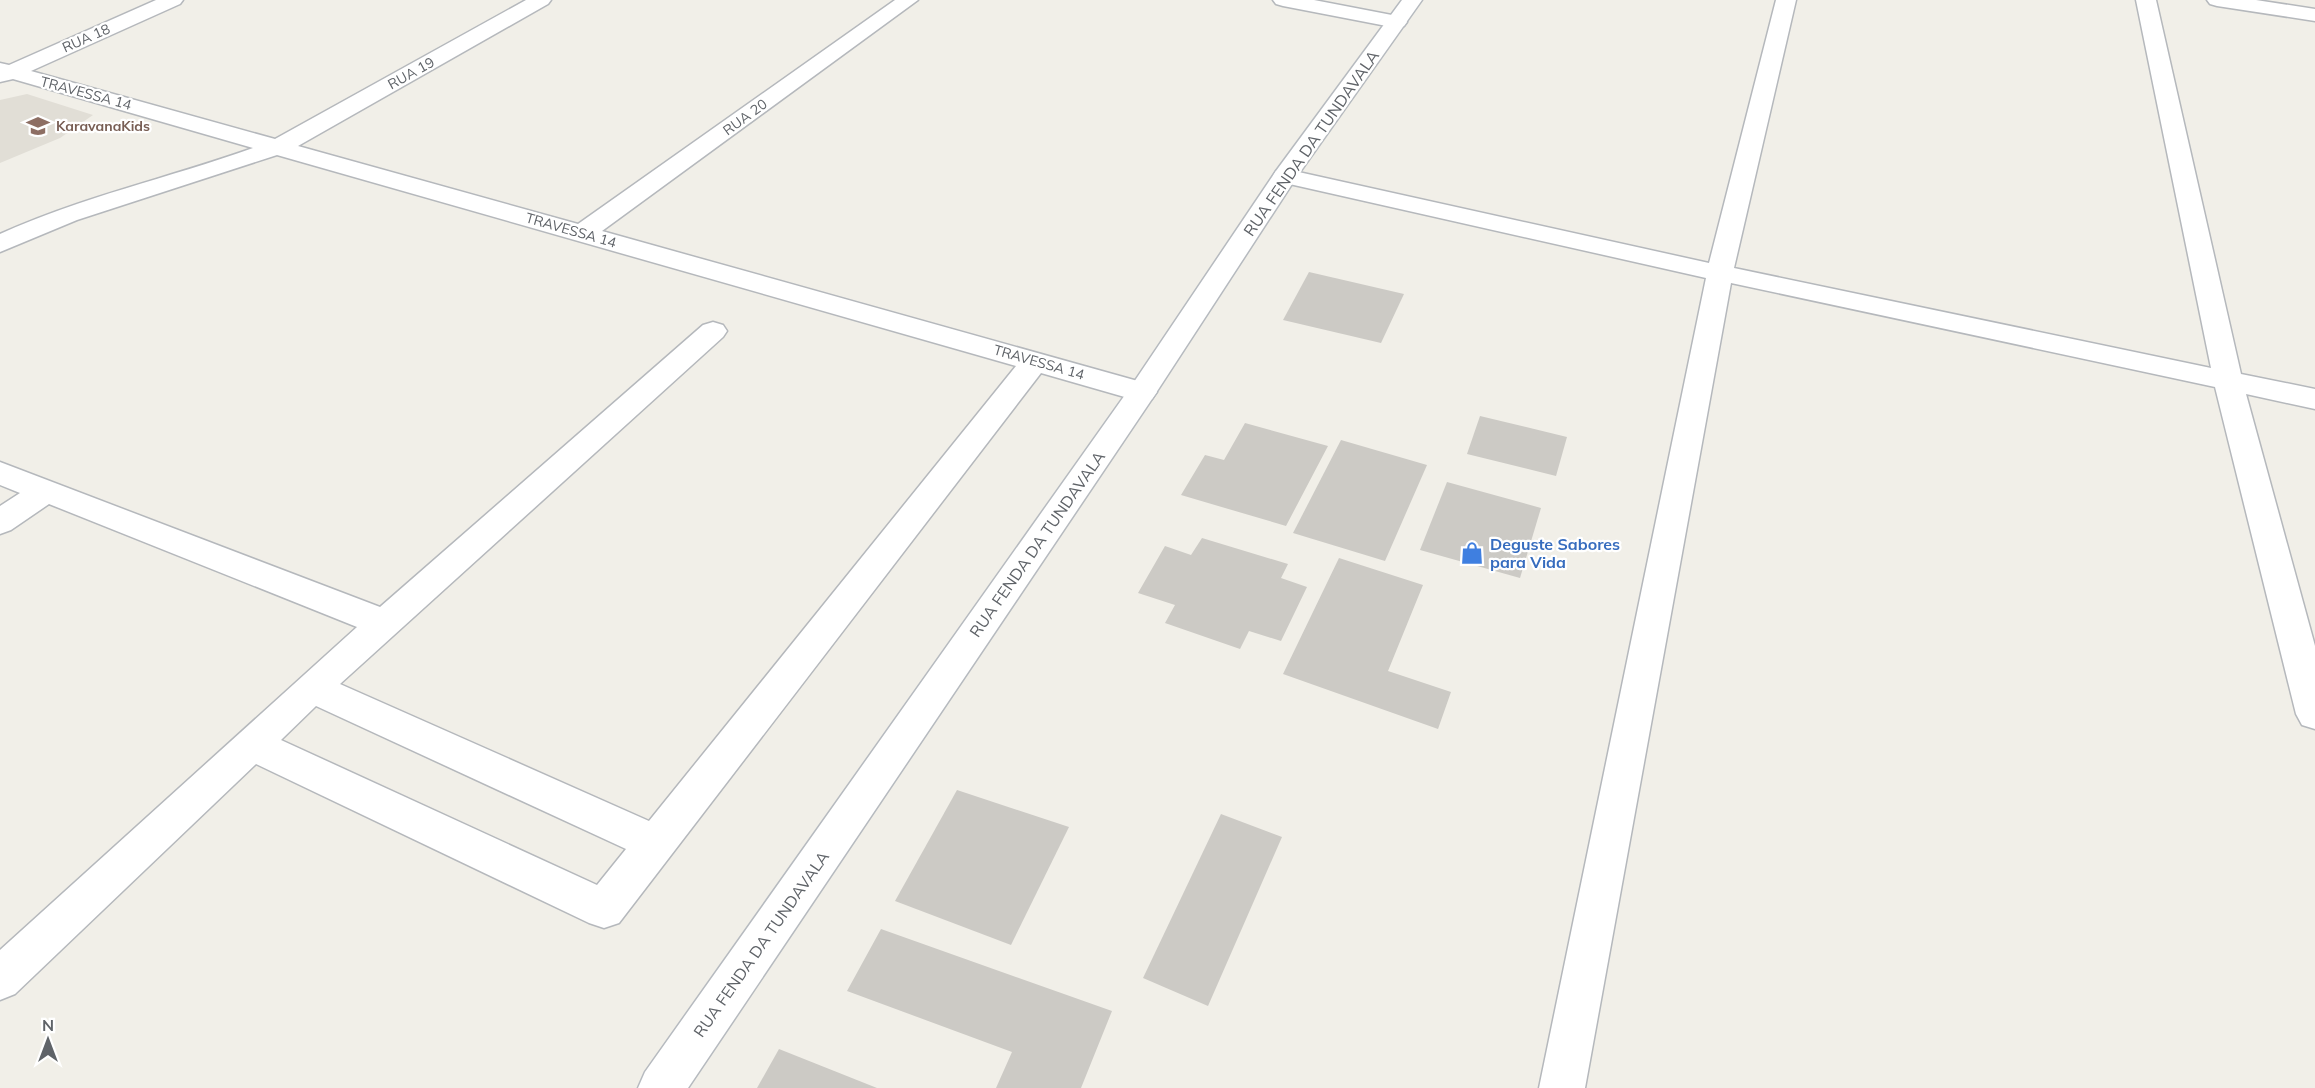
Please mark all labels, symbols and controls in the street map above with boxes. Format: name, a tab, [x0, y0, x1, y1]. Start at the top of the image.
street label: RUA 18	[59, 19, 113, 57]
street label: RUA FENDA DA TUNDAVALA	[1239, 46, 1383, 240]
street label: RUA 19	[385, 53, 437, 93]
street label: TRAVESSA 14	[38, 72, 134, 114]
street label: RUA 20	[719, 95, 771, 139]
school or university icon: KaravanaKids	[25, 113, 51, 139]
place label: KaravanaKids	[56, 117, 150, 135]
street label: TRAVESSA 14	[524, 208, 619, 252]
street label: TRAVESSA 14	[992, 340, 1087, 384]
street label: RUA FENDA DA TUNDAVALA	[965, 447, 1109, 641]
place label: Deguste Sabores para Vida	[1490, 534, 1620, 572]
shop icon: Deguste Sabores para Vida	[1459, 540, 1485, 566]
street label: RUA FENDA DA TUNDAVALA	[689, 847, 833, 1041]
north arrow	[18, 1010, 78, 1070]
text: N	[42, 1015, 54, 1035]

